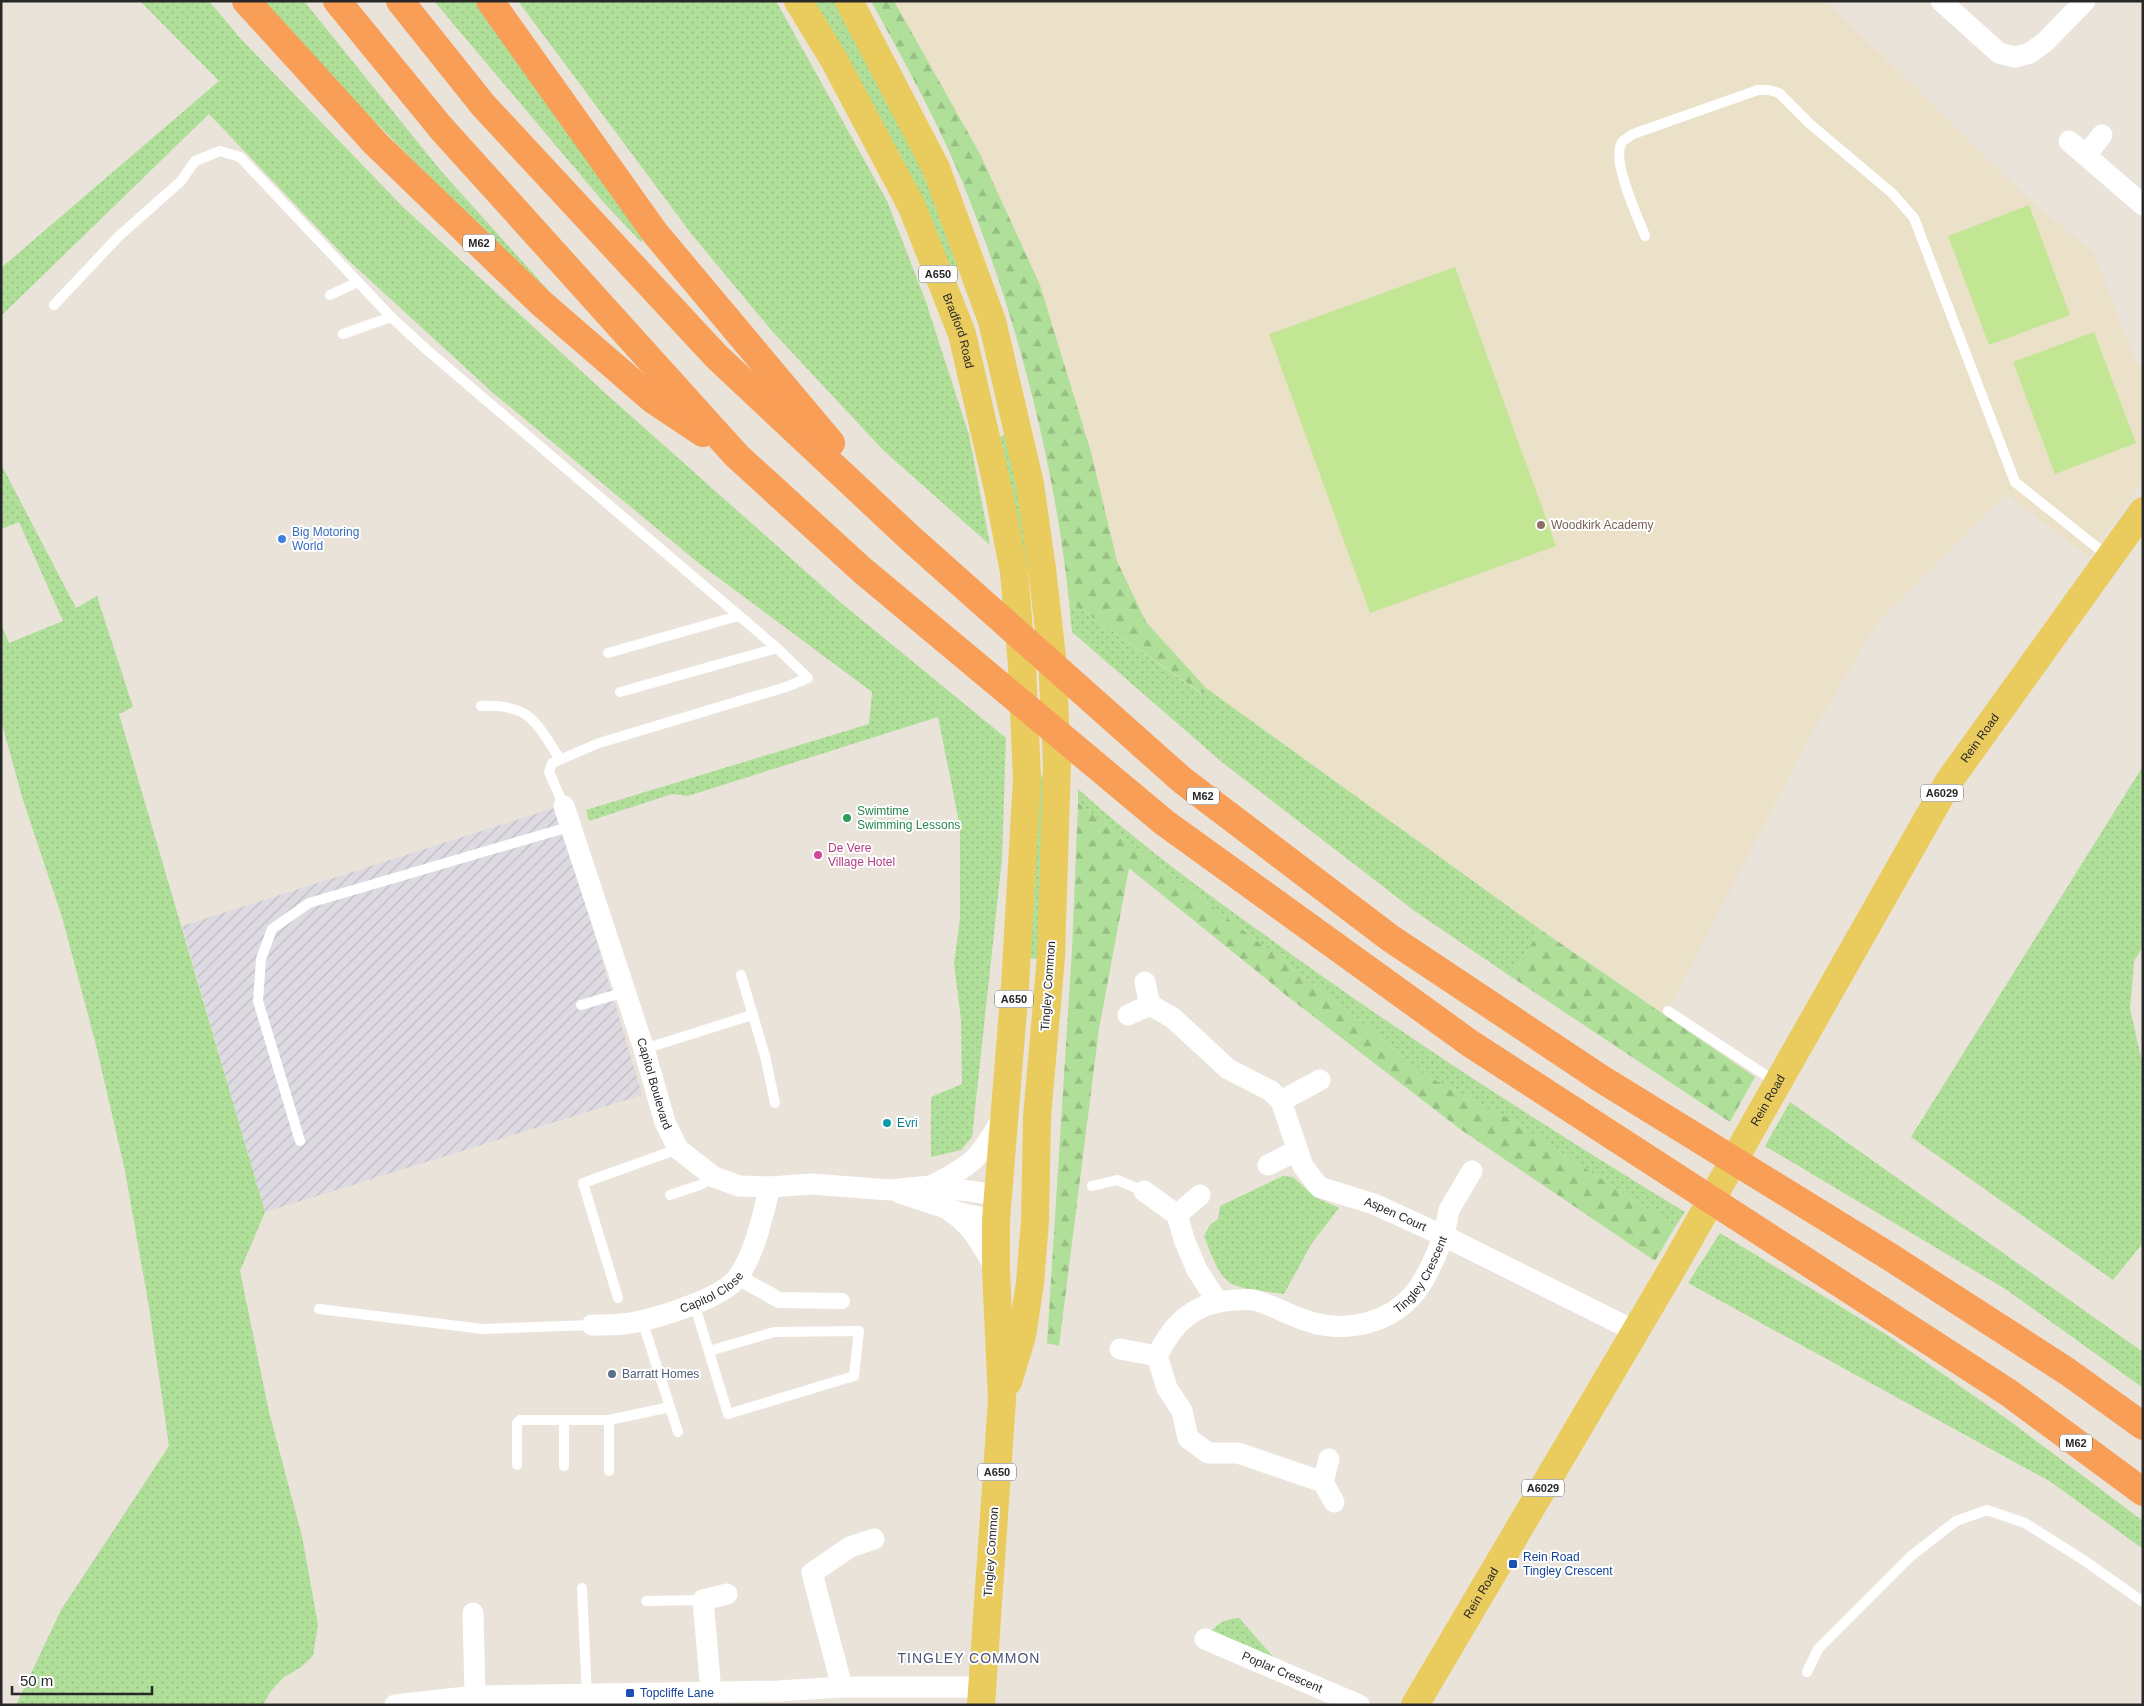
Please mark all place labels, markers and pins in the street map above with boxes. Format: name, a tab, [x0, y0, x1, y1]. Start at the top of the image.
place label: Woodkirk Academy	[1551, 518, 1654, 532]
marker: Woodkirk Academy	[1535, 519, 1547, 531]
place label: Big Motoring World	[292, 525, 359, 553]
marker: Big Motoring World	[276, 533, 288, 545]
place label: Swimtime Swimming Lessons	[857, 804, 960, 832]
marker: Swimtime Swimming Lessons	[841, 812, 853, 824]
place label: De Vere Village Hotel	[828, 841, 895, 869]
marker: De Vere Village Hotel	[812, 849, 824, 861]
place label: Evri	[897, 1116, 918, 1130]
marker: Evri	[881, 1117, 893, 1129]
place label: Barratt Homes	[622, 1367, 699, 1381]
marker: Barratt Homes	[606, 1368, 618, 1380]
place label: Rein Road Tingley Crescent	[1523, 1550, 1613, 1578]
marker: Rein Road Tingley Crescent	[1507, 1558, 1519, 1570]
place label: Topcliffe Lane	[640, 1686, 714, 1700]
marker: Topcliffe Lane	[624, 1687, 636, 1699]

